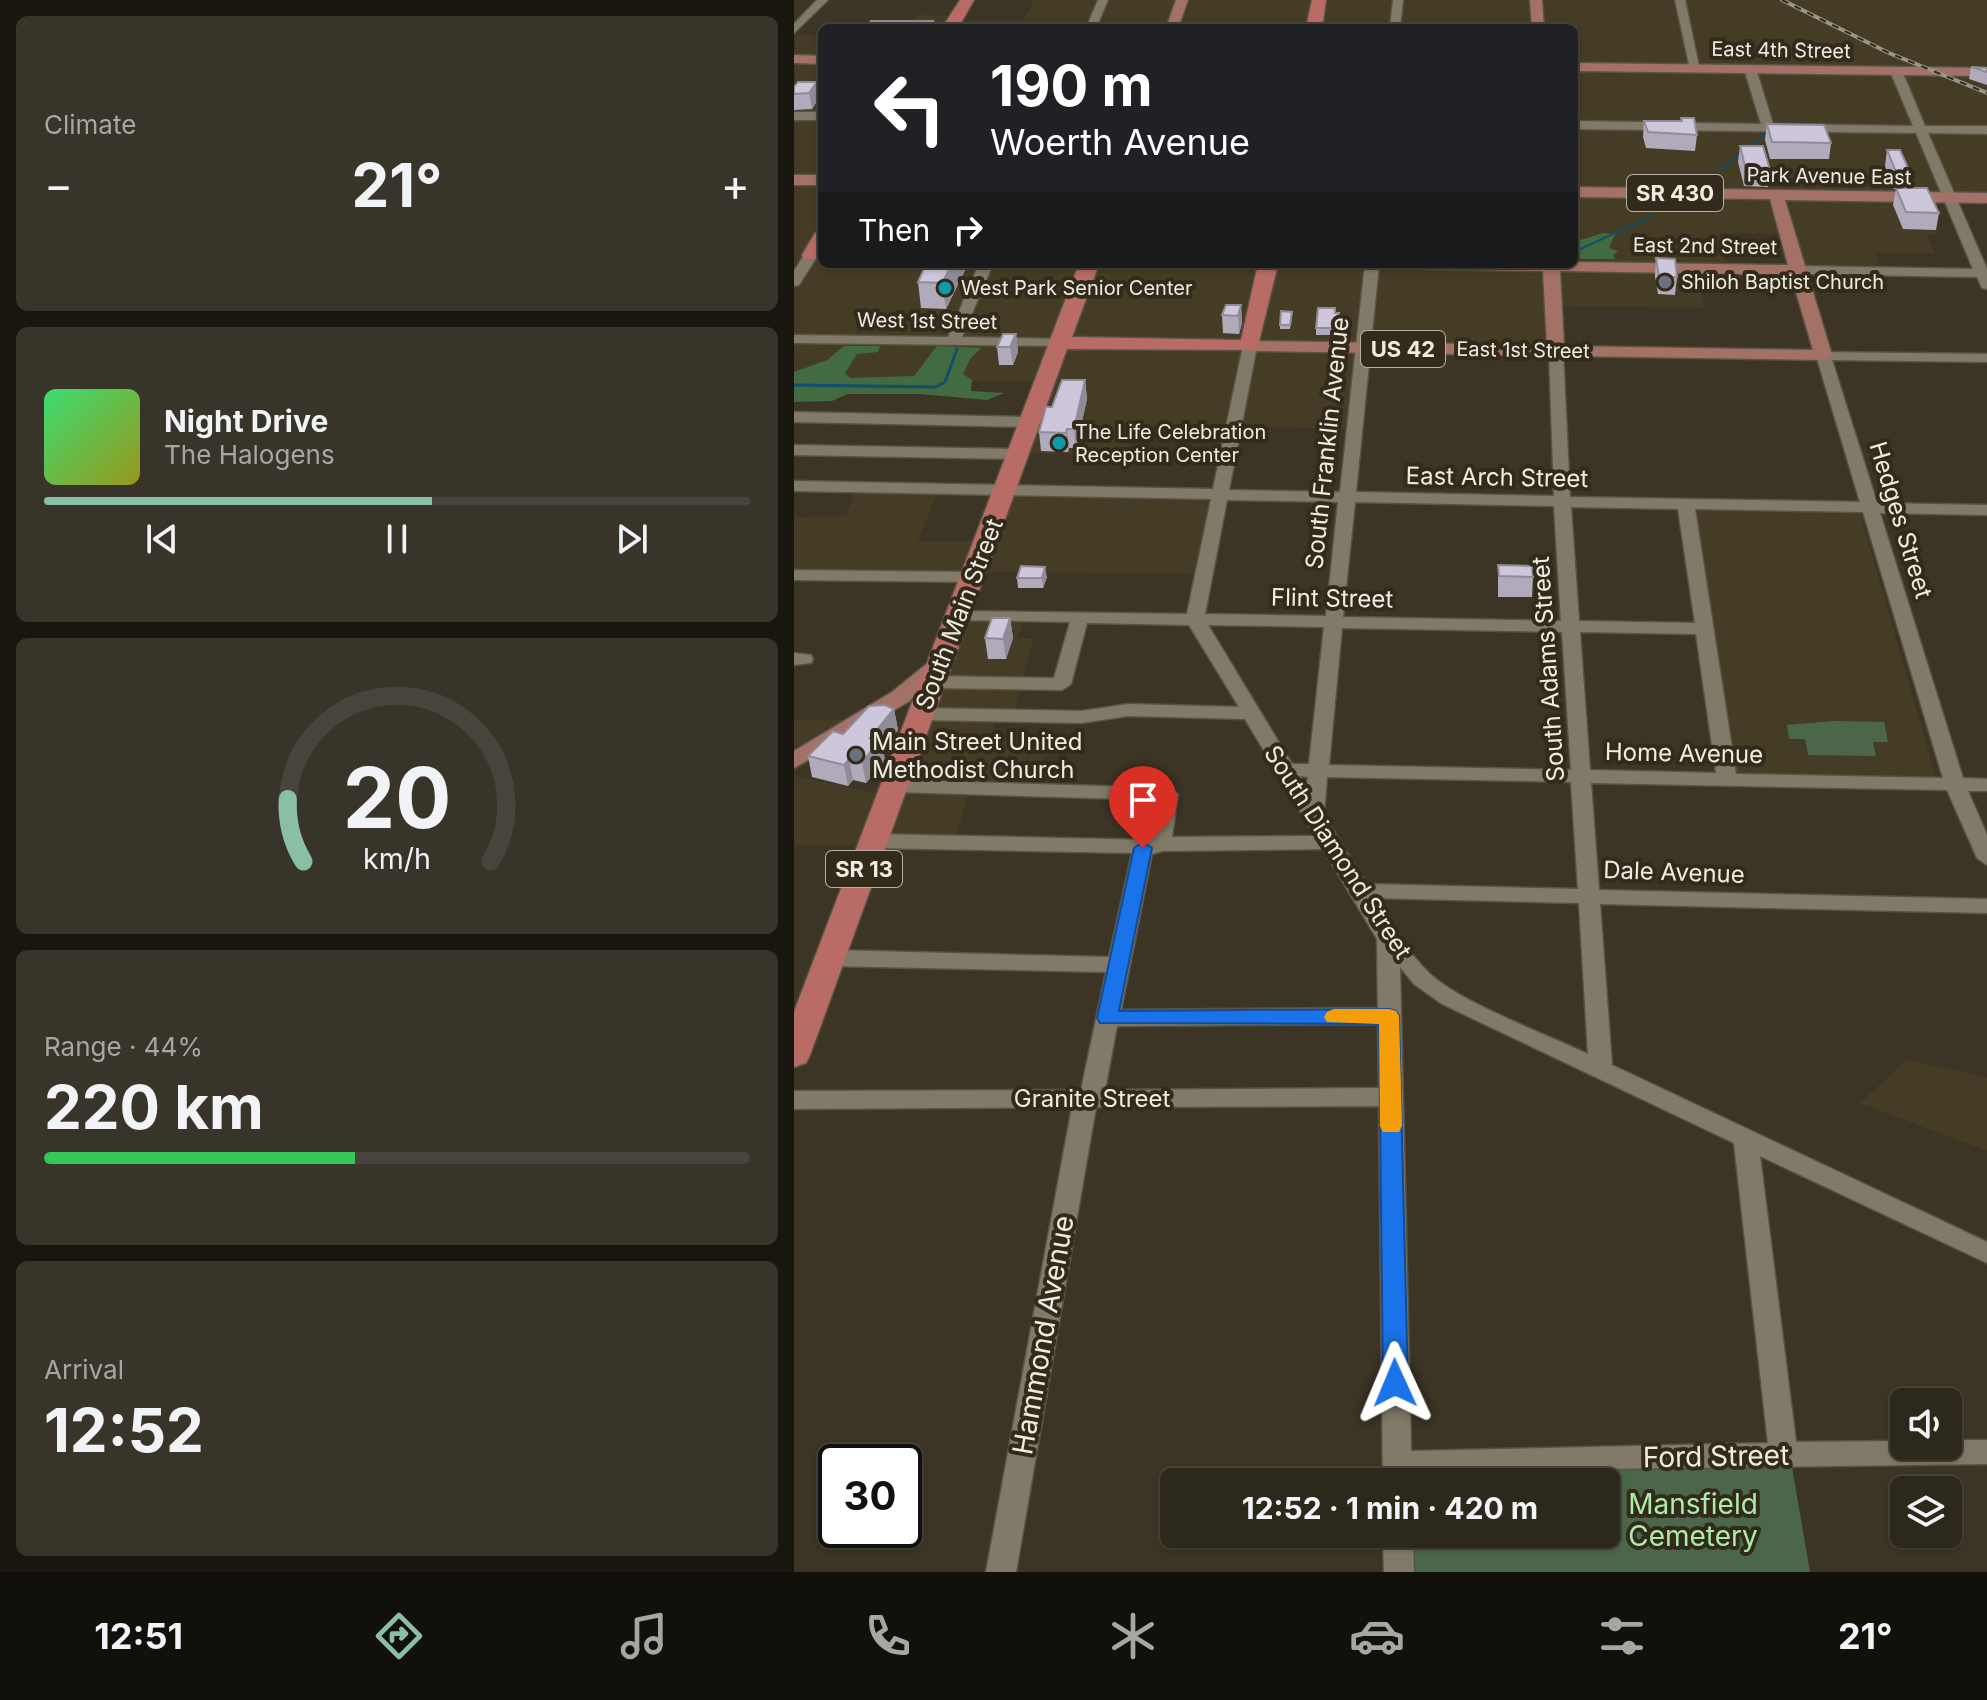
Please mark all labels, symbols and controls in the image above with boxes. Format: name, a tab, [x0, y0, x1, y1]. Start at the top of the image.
street label: East 4th Street	[1711, 37, 1851, 63]
text: 190 m	[990, 52, 1153, 120]
icon: left	[858, 56, 962, 160]
text: Climate	[44, 109, 136, 140]
text: Woerth Avenue	[990, 120, 1250, 164]
text: 21°	[351, 149, 443, 221]
text: −	[44, 158, 73, 212]
text: +	[721, 158, 750, 212]
street label: Park Avenue East	[1746, 163, 1912, 189]
road number: SR 430	[1627, 175, 1723, 211]
icon: right	[946, 208, 990, 252]
text: Then	[858, 212, 930, 248]
street label: East 2nd Street	[1633, 233, 1778, 259]
place label: Shiloh Baptist Church	[1681, 270, 1884, 294]
marker: Shiloh Baptist Church	[1656, 273, 1674, 291]
place label: West Park Senior Center	[961, 276, 1193, 300]
marker: West Park Senior Center	[936, 279, 954, 297]
street label: West 1st Street	[857, 308, 998, 334]
street label: South Franklin Avenue	[1299, 316, 1355, 570]
road number: US 42	[1361, 331, 1445, 367]
street label: East 1st Street	[1456, 337, 1590, 363]
text: Night Drive	[164, 403, 328, 439]
place label: The Life Celebration Reception Center	[1075, 420, 1266, 467]
marker: The Life Celebration Reception Center	[1050, 434, 1068, 452]
street label: Hedges Street	[1863, 438, 1939, 602]
text: The Halogens	[164, 439, 335, 470]
street label: East Arch Street	[1405, 461, 1589, 493]
street label: South Main Street	[909, 514, 1009, 714]
icon: previous	[140, 517, 184, 561]
icon: pause	[375, 517, 419, 561]
icon: next	[610, 517, 654, 561]
street label: South Adams Street	[1526, 555, 1570, 783]
street label: Flint Street	[1271, 582, 1394, 614]
place label: Main Street United Methodist Church	[872, 727, 1083, 784]
street label: Home Avenue	[1605, 737, 1763, 769]
street label: South Diamond Street	[1258, 740, 1418, 964]
marker: Main Street United Methodist Church	[847, 746, 865, 764]
text: 20	[343, 747, 451, 848]
pin	[1109, 766, 1177, 848]
icon: arrive	[1121, 778, 1165, 822]
text: km/h	[363, 841, 431, 876]
road number: SR 13	[826, 851, 902, 887]
street label: Dale Avenue	[1603, 855, 1745, 889]
text: Range · 44%	[44, 1031, 203, 1062]
text: 220 km	[44, 1071, 264, 1143]
street label: Granite Street	[1014, 1084, 1170, 1113]
street label: Hammond Avenue	[1005, 1213, 1081, 1457]
position arrow	[1353, 1341, 1437, 1425]
text: Arrival	[44, 1354, 124, 1385]
map controls	[1890, 1388, 1962, 1548]
button: sound	[1890, 1388, 1962, 1460]
text: 12:52	[44, 1394, 204, 1466]
street label: Ford Street	[1643, 1438, 1789, 1474]
speed limit sign: 30	[818, 1444, 922, 1548]
button: layers	[1890, 1476, 1962, 1548]
park label: Mansfield Cemetery	[1628, 1487, 1758, 1553]
text: 12:52 · 1 min · 420 m	[1242, 1490, 1538, 1526]
icon: directions	[371, 1608, 427, 1664]
icon: music	[616, 1608, 672, 1664]
icon: phone	[860, 1608, 916, 1664]
icon: climate	[1105, 1608, 1161, 1664]
icon: car	[1349, 1608, 1405, 1664]
icon: filters	[1594, 1608, 1650, 1664]
text: 12:51	[94, 1614, 183, 1658]
text: 21°	[1838, 1614, 1893, 1658]

